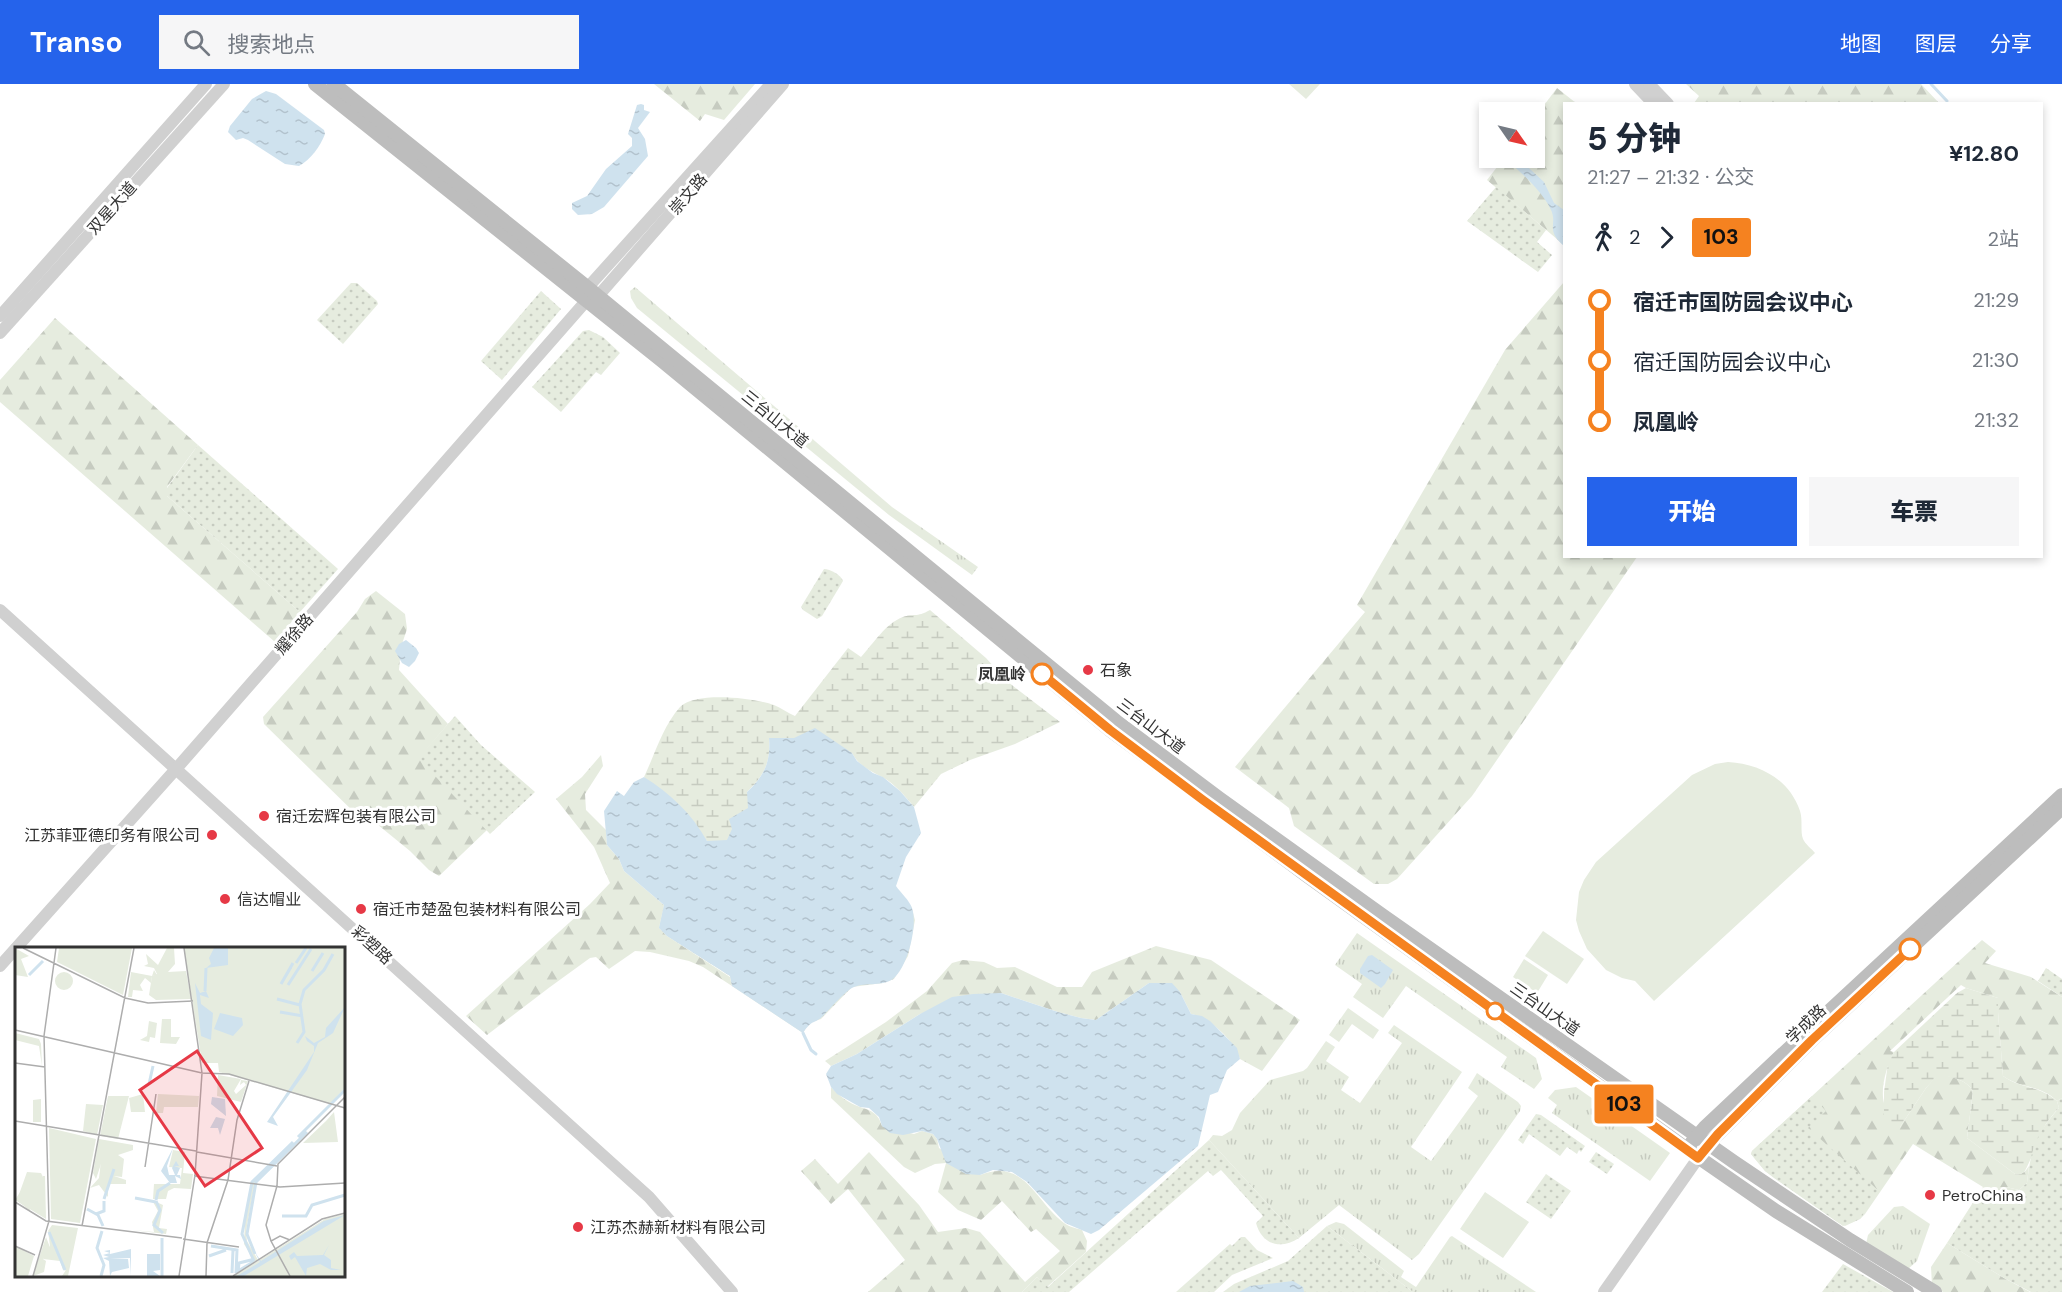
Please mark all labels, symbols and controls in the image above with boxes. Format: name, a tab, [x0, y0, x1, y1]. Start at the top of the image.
search box	[159, 15, 579, 69]
text: Transo	[30, 24, 123, 61]
icon: search	[180, 26, 213, 59]
text: 搜索地点	[228, 30, 316, 59]
text: 地图	[1840, 30, 1882, 58]
text: 图层	[1915, 30, 1957, 58]
text: 分享	[1990, 30, 2032, 58]
north arrow	[1479, 102, 1545, 168]
map controls	[1479, 102, 1545, 168]
text: 5 分钟	[1587, 117, 1681, 160]
text: ¥12.80	[1949, 139, 2019, 168]
text: 21:27 – 21:32 · 公交	[1587, 164, 1754, 190]
street label: 崇文路	[664, 169, 712, 219]
street label: 双星大道	[83, 177, 141, 239]
icon: walk	[1587, 221, 1620, 254]
icon: forward	[1650, 221, 1683, 254]
text: 103	[1704, 223, 1739, 251]
text: 2	[1629, 224, 1641, 250]
text: 2站	[1987, 226, 2019, 252]
text: 21:29	[1973, 287, 2019, 313]
text: 宿迁市国防园会议中心	[1633, 288, 1853, 317]
text: 21:30	[1972, 347, 2019, 373]
text: 宿迁国防园会议中心	[1633, 348, 1831, 377]
street label: 三台山大道	[737, 386, 813, 452]
text: 21:32	[1974, 407, 2019, 433]
text: 凤凰岭	[1633, 408, 1699, 437]
button: 开始	[1587, 477, 1797, 546]
button: 车票	[1809, 477, 2019, 546]
street label: 耀徐路	[270, 609, 318, 659]
place label: 石象	[1100, 660, 1132, 681]
marker: 凤凰岭	[1031, 663, 1053, 685]
marker: 石象	[1081, 663, 1095, 677]
place label: 凤凰岭	[978, 664, 1026, 685]
street label: 三台山大道	[1113, 694, 1189, 758]
place label: 宿迁宏辉包装有限公司	[276, 806, 436, 827]
marker: 宿迁宏辉包装有限公司	[257, 809, 271, 823]
place label: 江苏菲亚德印务有限公司	[24, 825, 200, 846]
marker: 江苏菲亚德印务有限公司	[205, 828, 219, 842]
place label: 信达帽业	[237, 889, 301, 910]
marker: 信达帽业	[218, 892, 232, 906]
place label: 宿迁市楚盈包装材料有限公司	[373, 899, 581, 920]
marker: 宿迁市楚盈包装材料有限公司	[354, 902, 368, 916]
street label: 彩塑路	[347, 921, 397, 969]
unlabelled marker	[1899, 938, 1921, 960]
inset map	[15, 947, 345, 1277]
street label: 三台山大道	[1506, 977, 1584, 1041]
street label: 学成路	[1781, 1000, 1831, 1048]
unlabelled marker	[1486, 1002, 1504, 1020]
line badge: 103	[1590, 1084, 1658, 1124]
text: 103	[1606, 1090, 1642, 1118]
place label: PetroChina	[1942, 1185, 2023, 1206]
marker: PetroChina	[1923, 1188, 1937, 1202]
place label: 江苏杰赫新材料有限公司	[590, 1217, 766, 1238]
marker: 江苏杰赫新材料有限公司	[571, 1220, 585, 1234]

